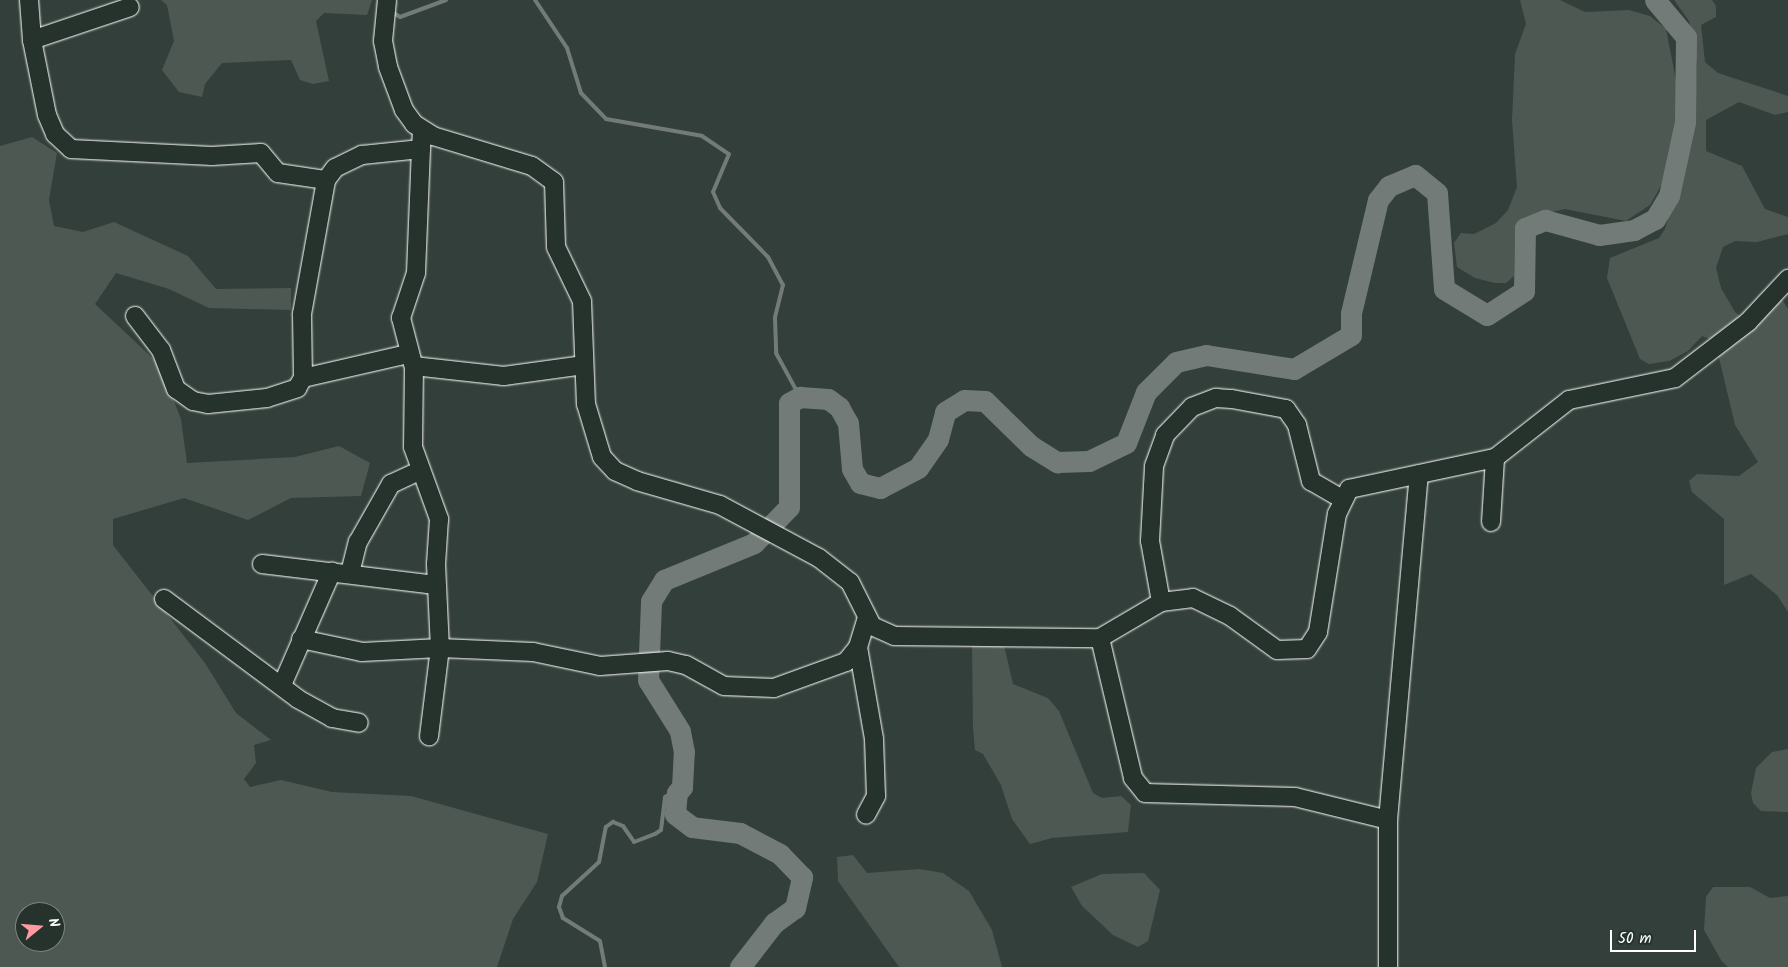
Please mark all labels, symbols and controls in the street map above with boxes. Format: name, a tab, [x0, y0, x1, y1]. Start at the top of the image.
north arrow	[15, 902, 65, 952]
text: N	[42, 915, 65, 930]
scale bar	[1613, 920, 1699, 952]
text: 50 m	[1618, 927, 1652, 951]

